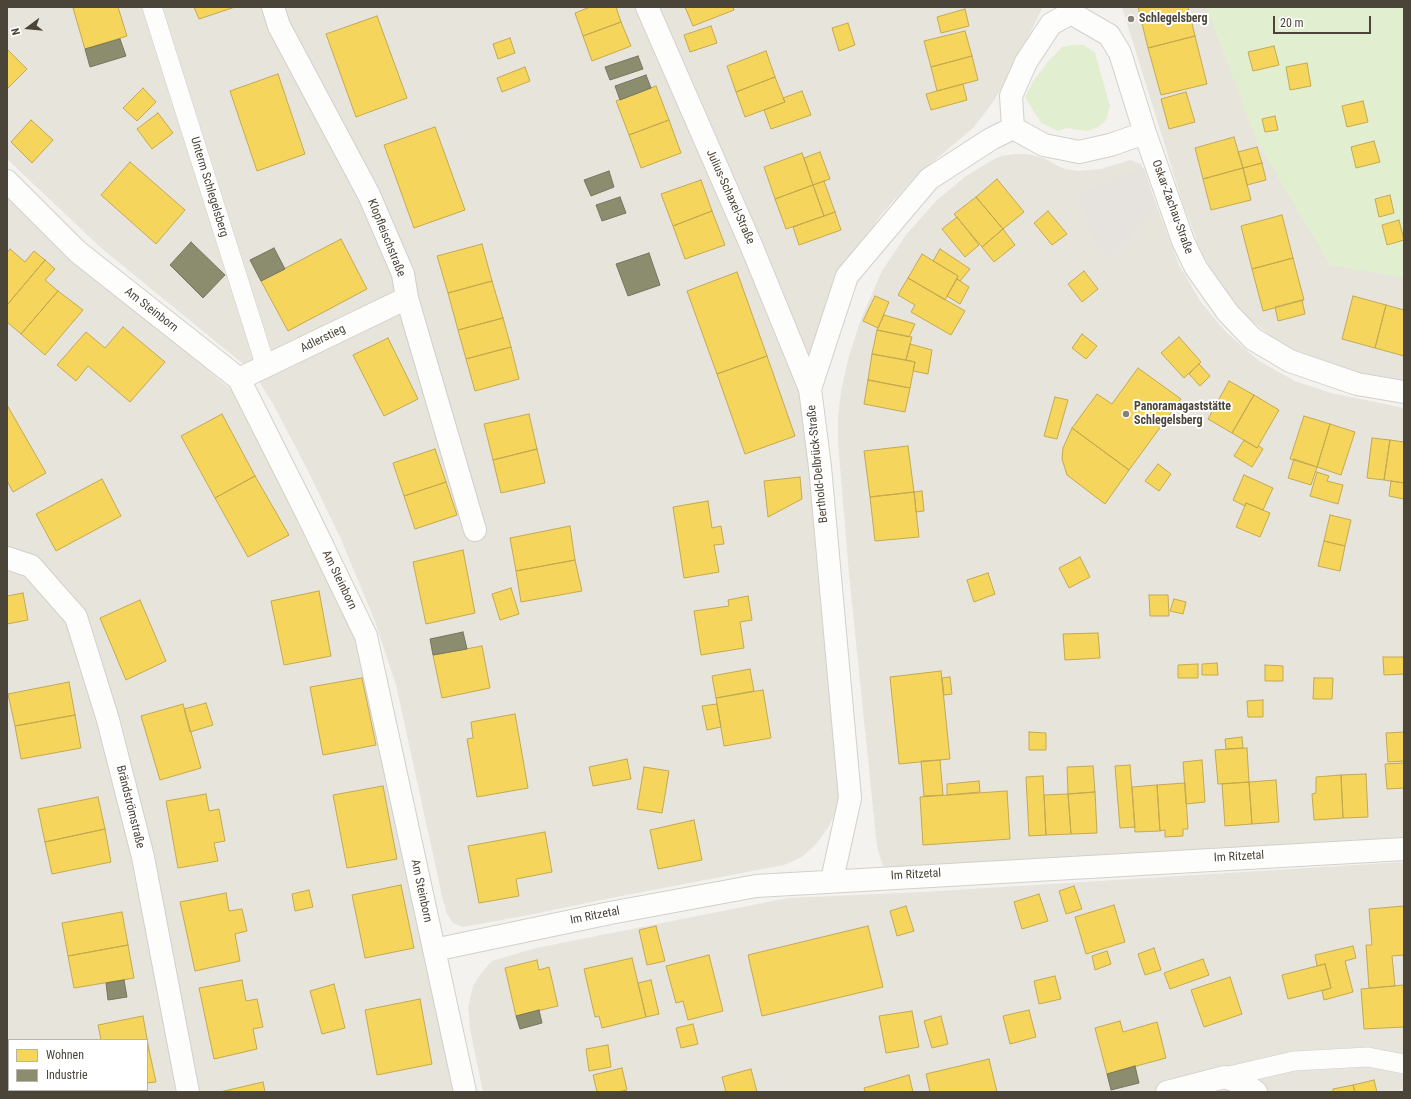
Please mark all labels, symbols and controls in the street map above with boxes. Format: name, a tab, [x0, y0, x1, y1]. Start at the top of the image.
north arrow	[8, 8, 48, 48]
scale bar	[1275, 8, 1373, 34]
place label: Schlegelsberg	[1139, 12, 1208, 26]
marker: Schlegelsberg	[1126, 14, 1136, 24]
text: 20 m	[1280, 16, 1304, 30]
text: N	[9, 26, 23, 36]
street label: Unterm Schlegelsberg	[187, 135, 231, 239]
street label: Julius-Schaxel-Straße	[703, 147, 757, 247]
street label: Oskar-Zachau-Straße	[1148, 158, 1196, 256]
street label: Klopfleischstraße	[364, 197, 408, 279]
street label: Am Steinborn	[121, 285, 181, 335]
street label: Adlerstieg	[298, 322, 348, 356]
place label: Panoramagaststätte Schlegelsberg	[1134, 400, 1231, 428]
street label: Berthold-Delbrück-Straße	[805, 404, 831, 524]
marker: Panoramagaststätte Schlegelsberg	[1121, 409, 1131, 419]
street label: Am Steinborn	[318, 548, 360, 612]
street label: Brändströmstraße	[113, 764, 147, 850]
street label: Im Ritzetal	[1214, 848, 1264, 866]
street label: Am Steinborn	[407, 858, 435, 924]
street label: Im Ritzetal	[891, 866, 941, 884]
street label: Im Ritzetal	[569, 904, 621, 928]
legend	[8, 1039, 148, 1091]
text: Wohnen	[46, 1048, 84, 1062]
text: Industrie	[46, 1068, 88, 1082]

